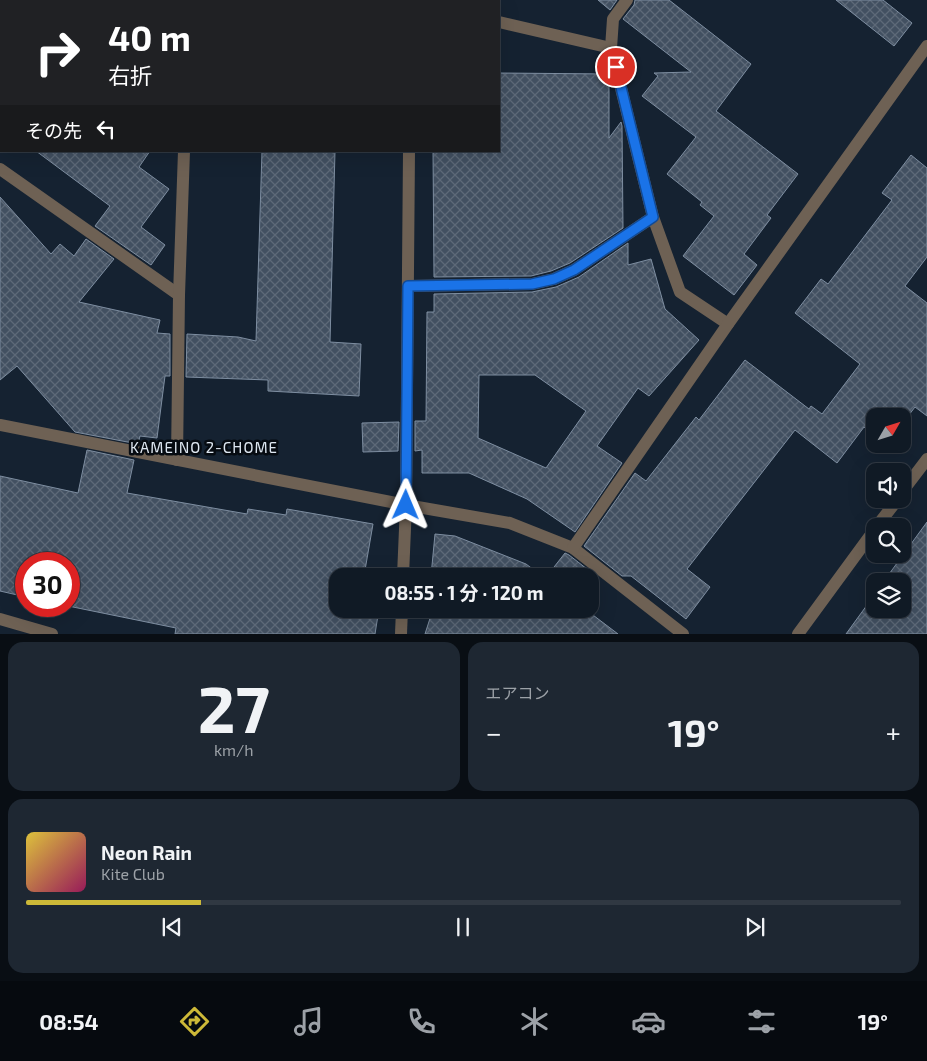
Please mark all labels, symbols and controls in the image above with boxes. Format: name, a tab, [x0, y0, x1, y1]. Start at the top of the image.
text: 40 m	[108, 16, 191, 58]
icon: right	[25, 20, 90, 85]
pin	[595, 46, 637, 88]
icon: arrive	[602, 53, 630, 81]
text: 右折	[108, 62, 152, 88]
icon: left	[92, 115, 120, 143]
text: その先	[25, 119, 82, 142]
north arrow	[866, 408, 911, 452]
map controls	[866, 408, 911, 618]
district label: KAMEINO 2-CHOME	[130, 438, 278, 456]
button: sound	[866, 463, 911, 508]
position arrow	[379, 478, 431, 530]
button: search	[866, 518, 911, 563]
speed limit sign: 30	[15, 552, 80, 617]
button: layers	[866, 573, 911, 618]
text: 08:55 · 1 分 · 120 m	[384, 581, 544, 604]
text: 27	[198, 668, 270, 746]
text: エアコン	[486, 683, 550, 702]
text: 19°	[668, 709, 720, 755]
text: −	[486, 715, 502, 749]
text: +	[886, 715, 901, 749]
text: km/h	[214, 740, 254, 759]
text: Neon Rain	[101, 841, 192, 864]
text: Kite Club	[101, 864, 165, 883]
icon: previous	[158, 913, 186, 941]
icon: pause	[449, 913, 477, 941]
icon: next	[741, 913, 769, 941]
icon: directions	[177, 1004, 212, 1039]
icon: music	[291, 1004, 326, 1039]
icon: phone	[404, 1004, 439, 1039]
icon: climate	[517, 1004, 552, 1039]
icon: car	[631, 1004, 666, 1039]
icon: filters	[744, 1004, 779, 1039]
text: 08:54	[39, 1008, 99, 1034]
text: 19°	[858, 1008, 888, 1034]

